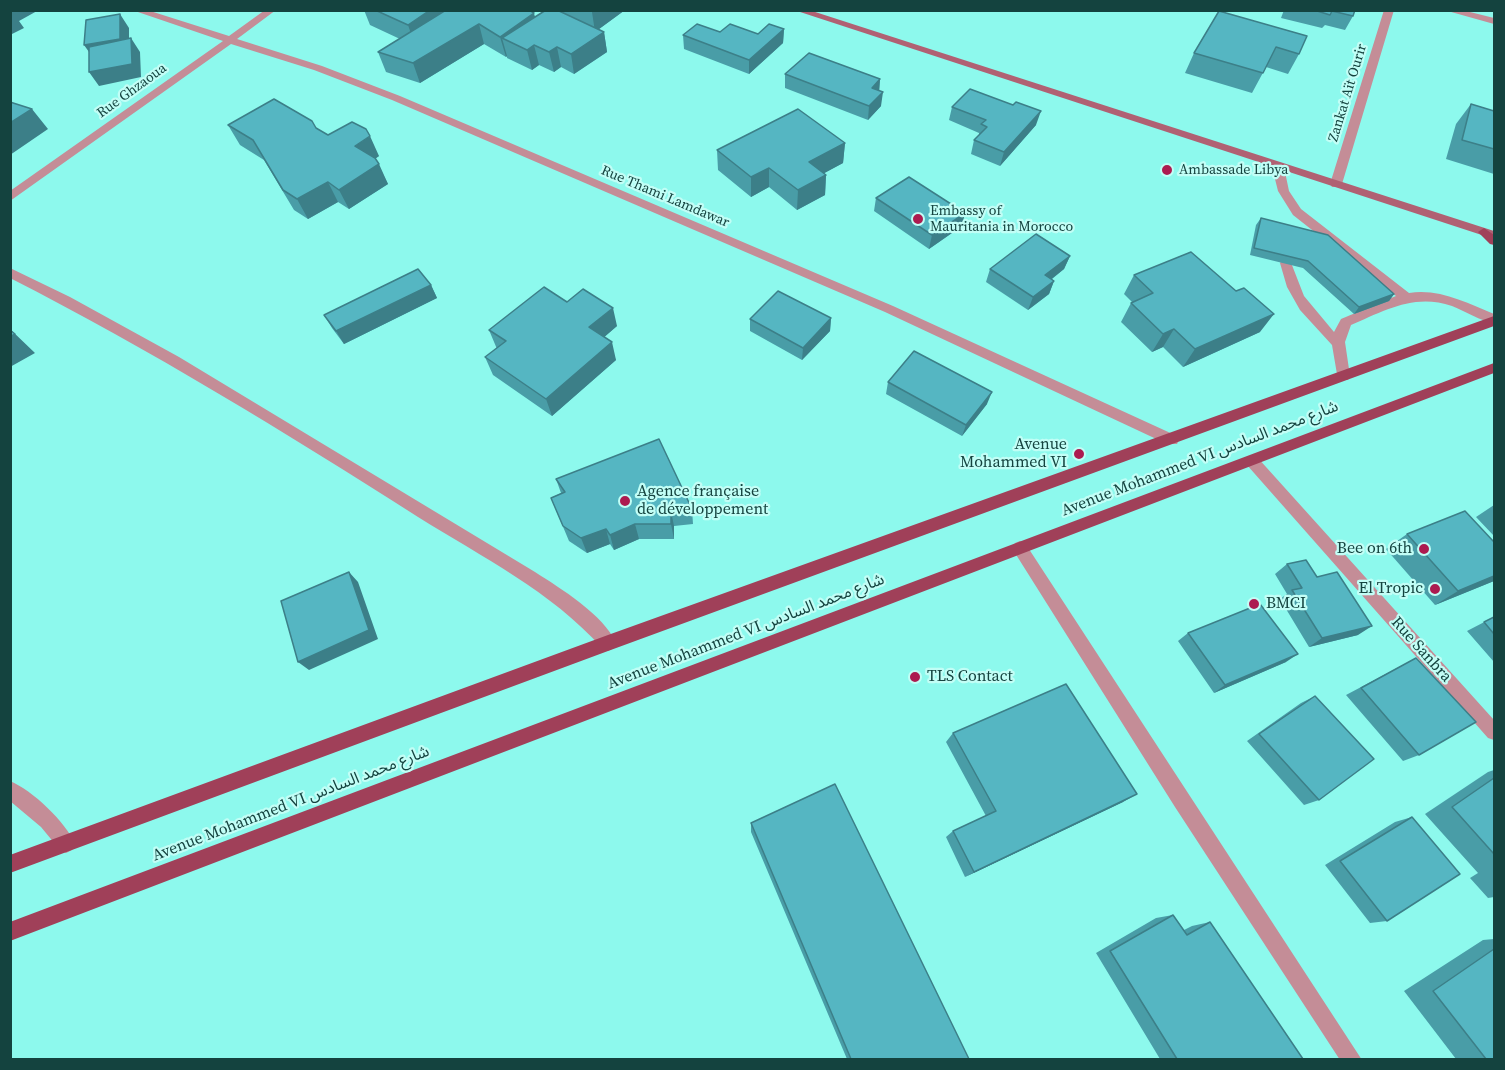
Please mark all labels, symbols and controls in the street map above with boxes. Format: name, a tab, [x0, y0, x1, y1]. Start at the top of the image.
street label: Zankat Aït Ourir	[1325, 42, 1371, 144]
street label: Rue Ghzaoua	[94, 60, 170, 122]
street label: Rue Thami Lamdawar	[598, 162, 732, 232]
place label: Ambassade Libya	[1179, 162, 1288, 178]
marker: Ambassade Libya	[1160, 163, 1174, 177]
place label: Embassy of Mauritania in Morocco	[930, 203, 1073, 236]
marker: Embassy of Mauritania in Morocco	[911, 212, 925, 226]
street label: Avenue Mohammed VI شارع محمد السادس	[1059, 397, 1341, 521]
place label: Avenue Mohammed VI	[960, 435, 1067, 473]
marker: Avenue Mohammed VI	[1072, 447, 1086, 461]
place label: Agence française de développement	[637, 482, 768, 520]
marker: Agence française de développement	[618, 494, 632, 508]
place label: Bee on 6th	[1337, 539, 1412, 559]
marker: Bee on 6th	[1417, 542, 1431, 556]
street label: Avenue Mohammed VI شارع محمد السادس	[605, 570, 887, 694]
place label: El Tropic	[1359, 579, 1423, 599]
marker: El Tropic	[1428, 582, 1442, 596]
place label: BMCI	[1266, 594, 1306, 614]
marker: BMCI	[1247, 597, 1261, 611]
street label: Rue Sanbra	[1387, 613, 1455, 687]
place label: TLS Contact	[927, 667, 1013, 687]
marker: TLS Contact	[908, 670, 922, 684]
street label: Avenue Mohammed VI شارع محمد السادس	[150, 742, 432, 866]

